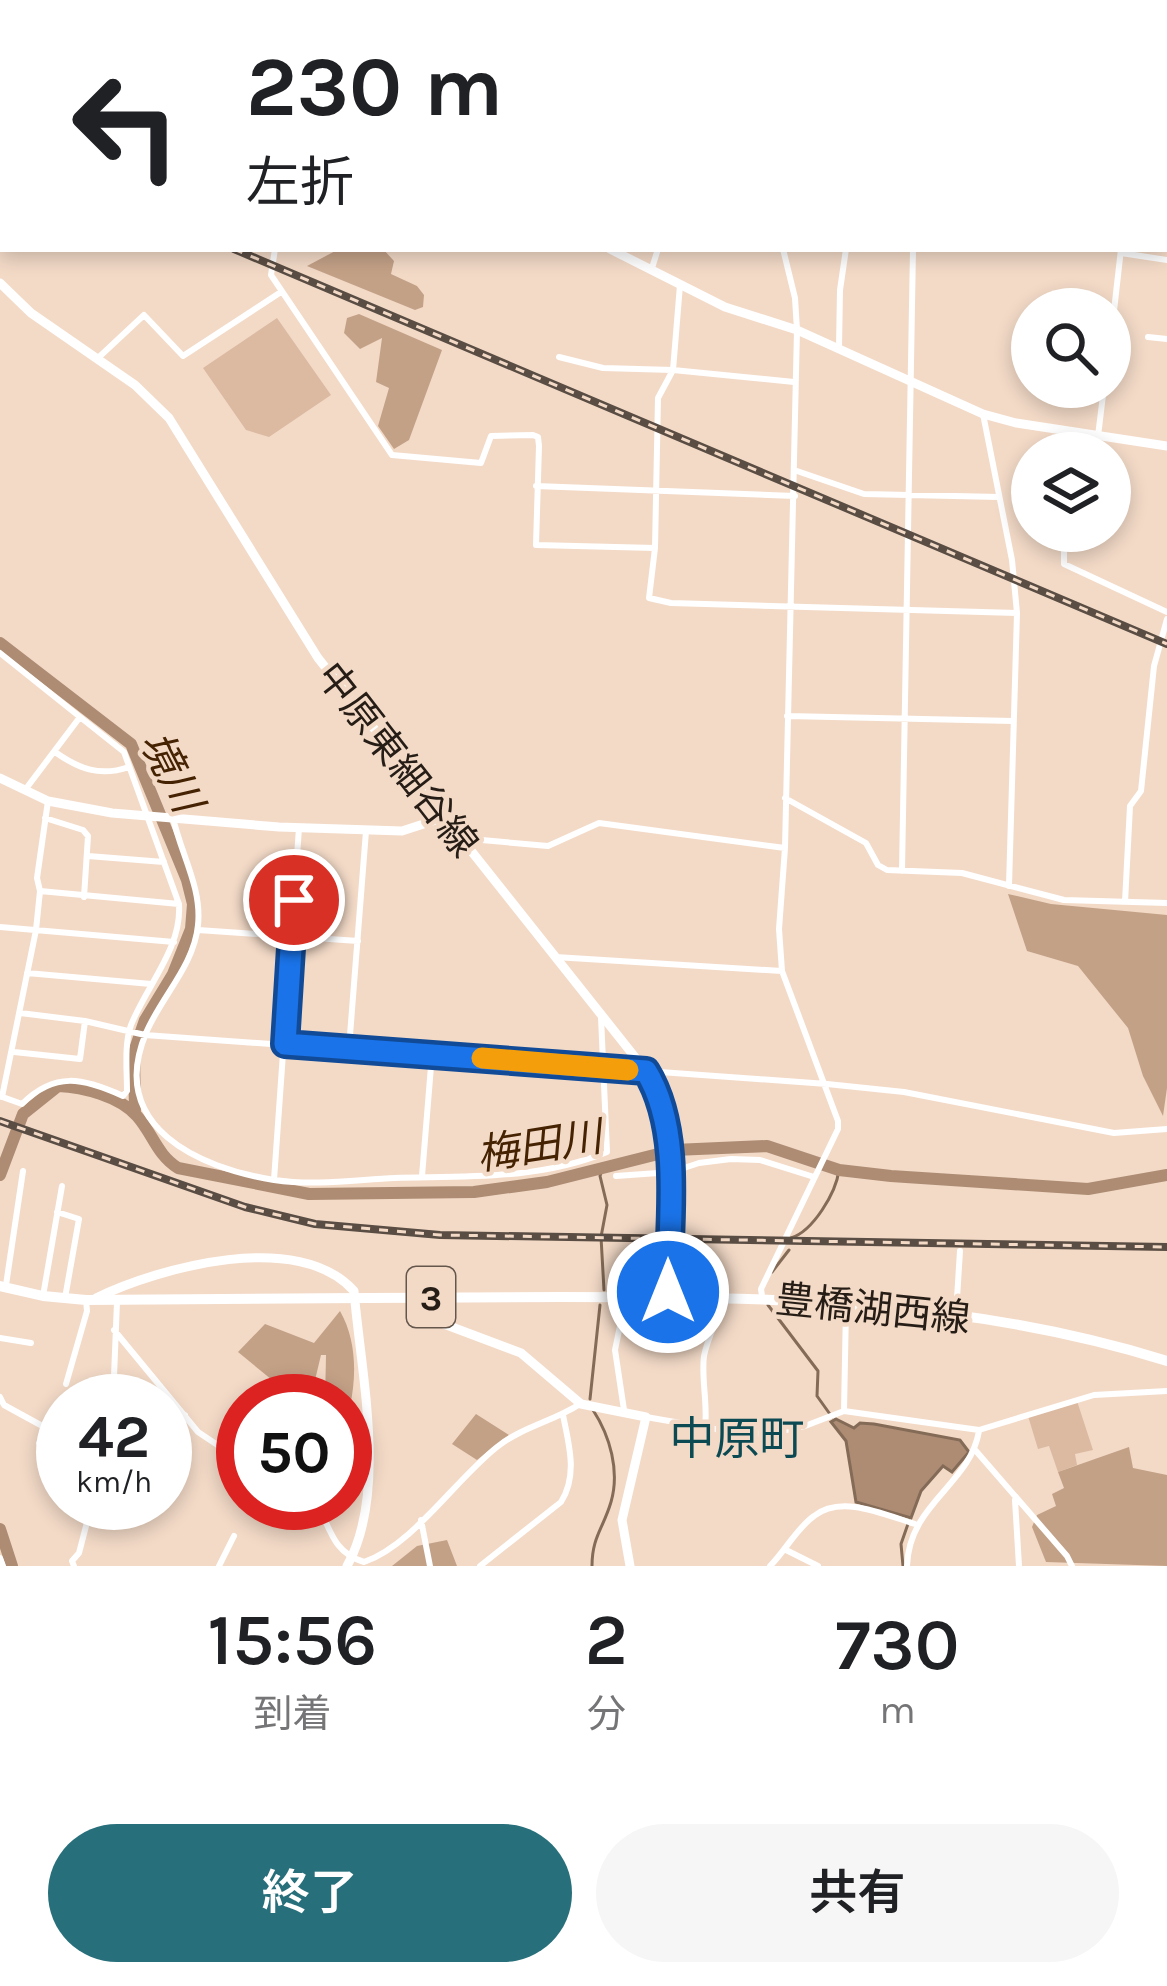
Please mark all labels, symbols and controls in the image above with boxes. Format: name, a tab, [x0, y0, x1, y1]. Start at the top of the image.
text: 230 m	[246, 38, 503, 136]
icon: left	[48, 48, 204, 204]
text: 左折	[246, 151, 354, 215]
map controls	[1011, 288, 1131, 552]
button: search	[1011, 288, 1131, 408]
button: layers	[1011, 432, 1131, 552]
street label: 中原東細谷線	[307, 653, 487, 866]
water label: 境川	[130, 723, 214, 824]
pin	[243, 849, 345, 951]
icon: arrive	[261, 867, 327, 933]
water label: 梅田川	[473, 1111, 609, 1181]
position arrow	[605, 1229, 731, 1355]
road number: 3	[407, 1267, 455, 1327]
street label: 豊橋湖西線	[774, 1276, 972, 1342]
speed limit sign: 50	[216, 1374, 372, 1530]
text: 42	[78, 1402, 150, 1472]
district label: 中原町	[669, 1413, 805, 1465]
text: km/h	[76, 1464, 152, 1500]
text: 15:56	[207, 1598, 377, 1682]
text: 2	[585, 1598, 628, 1682]
text: 730	[835, 1603, 960, 1687]
text: m	[879, 1687, 916, 1733]
text: 到着	[253, 1691, 331, 1737]
text: 分	[587, 1691, 626, 1737]
button: 終了	[48, 1824, 572, 1962]
button: 共有	[596, 1824, 1119, 1962]

